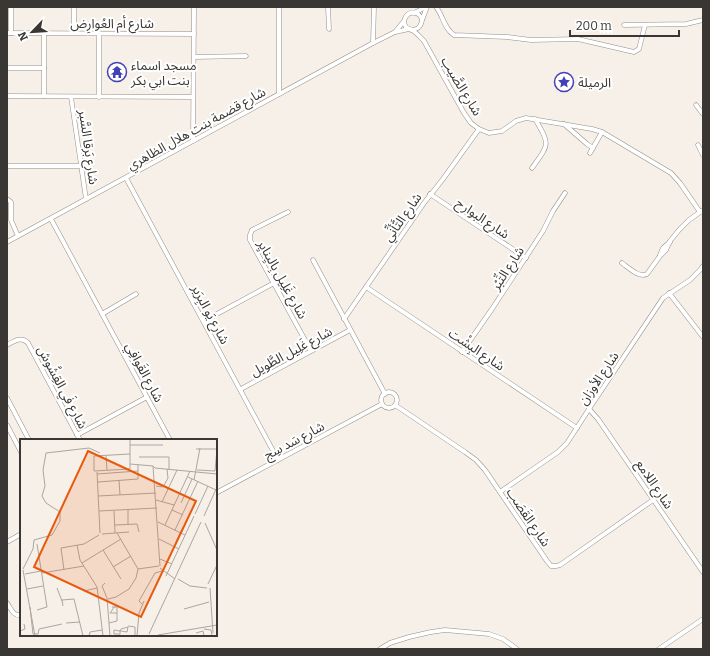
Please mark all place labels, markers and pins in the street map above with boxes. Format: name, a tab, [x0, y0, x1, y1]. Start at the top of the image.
place label: مسجد اسماء بنت ابي بكر	[130, 58, 197, 91]
temple icon: مسجد اسماء بنت ابي بكر	[106, 61, 128, 83]
place icon: الرميلة	[553, 71, 575, 93]
place label: الرميلة	[578, 75, 611, 90]

